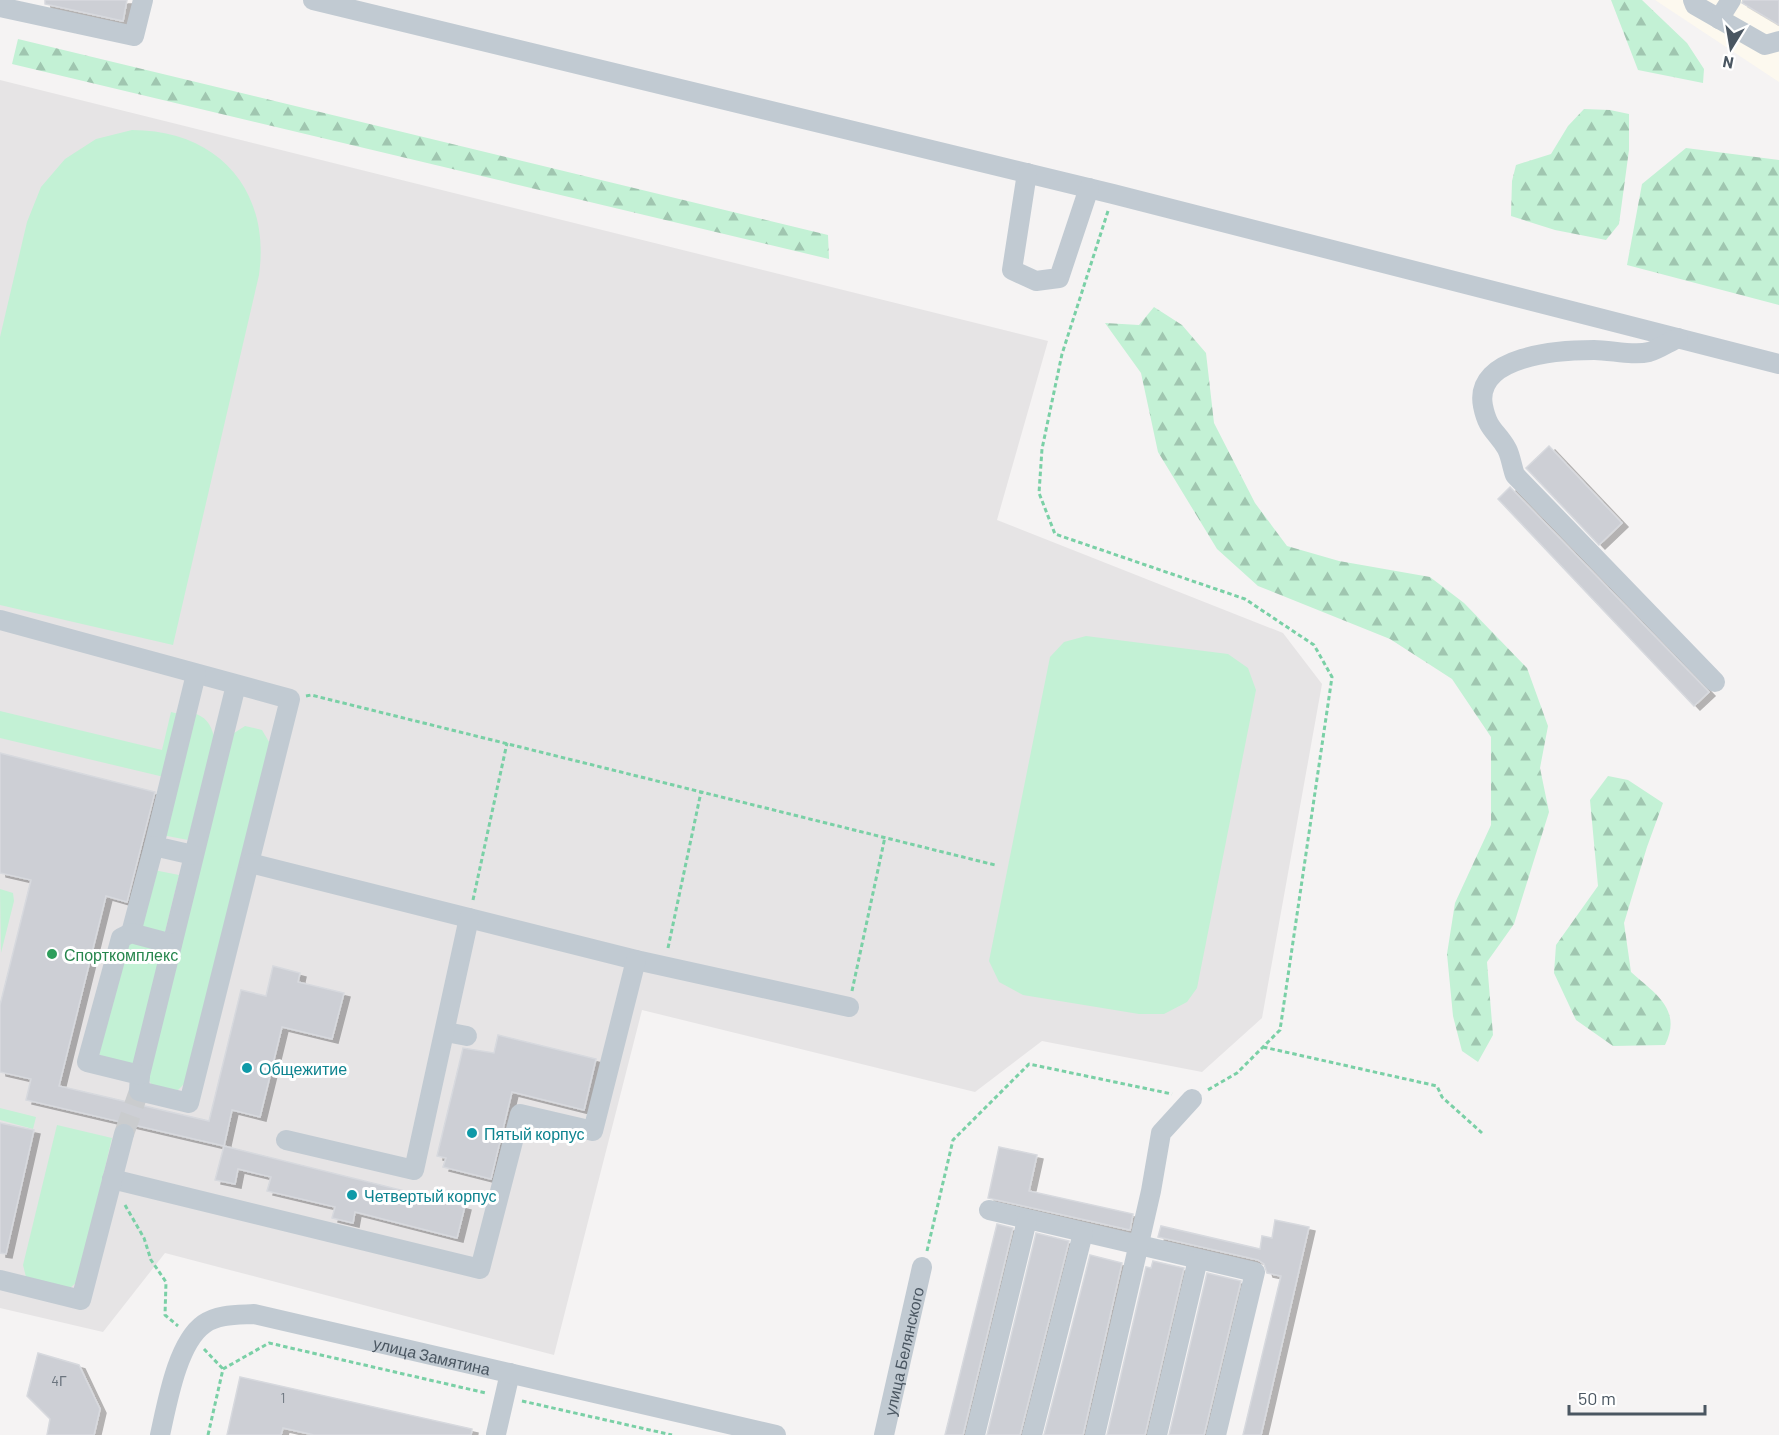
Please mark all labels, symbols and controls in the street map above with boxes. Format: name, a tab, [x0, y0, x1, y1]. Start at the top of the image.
north arrow	[1701, 18, 1761, 78]
text: N	[1721, 53, 1735, 74]
place label: Спорткомплекс	[64, 945, 178, 964]
marker: Спорткомплекс	[45, 947, 59, 961]
place label: Общежитие	[259, 1059, 347, 1078]
marker: Общежитие	[240, 1061, 254, 1075]
place label: Пятый корпус	[484, 1124, 585, 1143]
marker: Пятый корпус	[465, 1126, 479, 1140]
place label: Четвертый корпус	[364, 1186, 497, 1205]
marker: Четвертый корпус	[345, 1188, 359, 1202]
street label: улица Белянского	[879, 1285, 927, 1417]
street label: улица Замятина	[372, 1333, 492, 1378]
house number: 4Г	[51, 1372, 67, 1389]
scale bar	[1569, 1378, 1706, 1416]
text: 50 m	[1578, 1387, 1616, 1409]
house number: 1	[281, 1389, 285, 1406]

